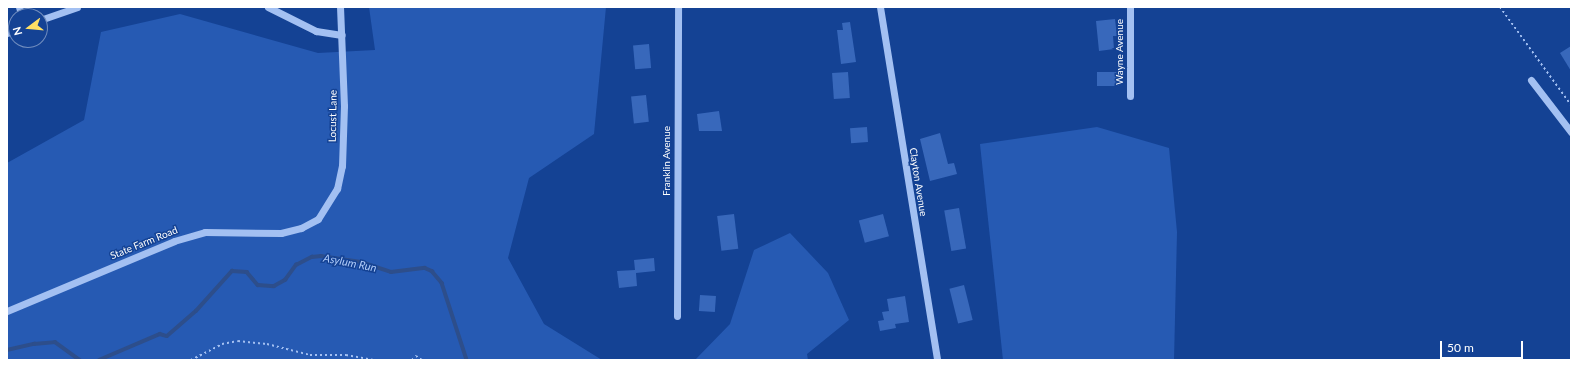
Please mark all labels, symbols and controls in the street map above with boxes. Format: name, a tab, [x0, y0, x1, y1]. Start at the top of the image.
north arrow	[8, 8, 48, 48]
street label: Wayne Avenue	[1114, 19, 1126, 85]
text: N	[10, 25, 24, 37]
street label: Locust Lane	[327, 90, 339, 142]
street label: Franklin Avenue	[661, 126, 673, 196]
street label: Clayton Avenue	[907, 147, 929, 217]
street label: State Farm Road	[109, 224, 179, 262]
water label: Asylum Run	[322, 251, 378, 275]
scale bar	[1442, 333, 1525, 359]
text: 50 m	[1447, 340, 1474, 355]

